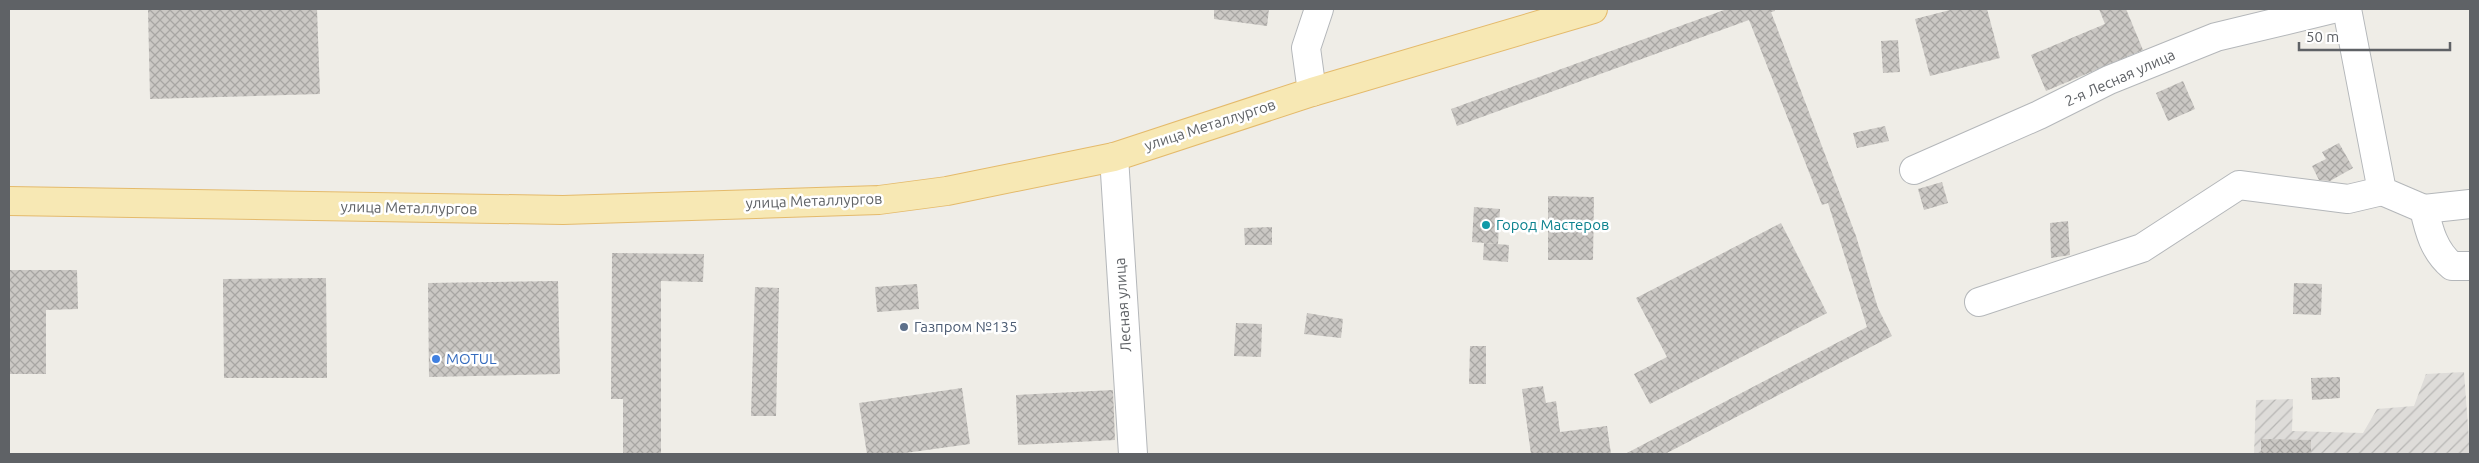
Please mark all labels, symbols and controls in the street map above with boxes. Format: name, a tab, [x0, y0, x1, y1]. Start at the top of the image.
scale bar	[2299, 20, 2450, 52]
text: 50 m	[2306, 28, 2339, 45]
street label: 2-я Лесная улица	[2062, 46, 2178, 110]
street label: улица Металлургов	[1142, 95, 1278, 154]
street label: улица Металлургов	[745, 190, 883, 211]
street label: улица Металлургов	[340, 198, 478, 217]
place label: Город Мастеров	[1496, 216, 1609, 233]
marker: Город Мастеров	[1480, 219, 1492, 231]
street label: Лесная улица	[1111, 257, 1134, 353]
place label: Газпром №135	[914, 318, 1017, 335]
marker: Газпром №135	[898, 321, 910, 333]
place label: MOTUL	[446, 350, 497, 367]
marker: MOTUL	[430, 353, 442, 365]

